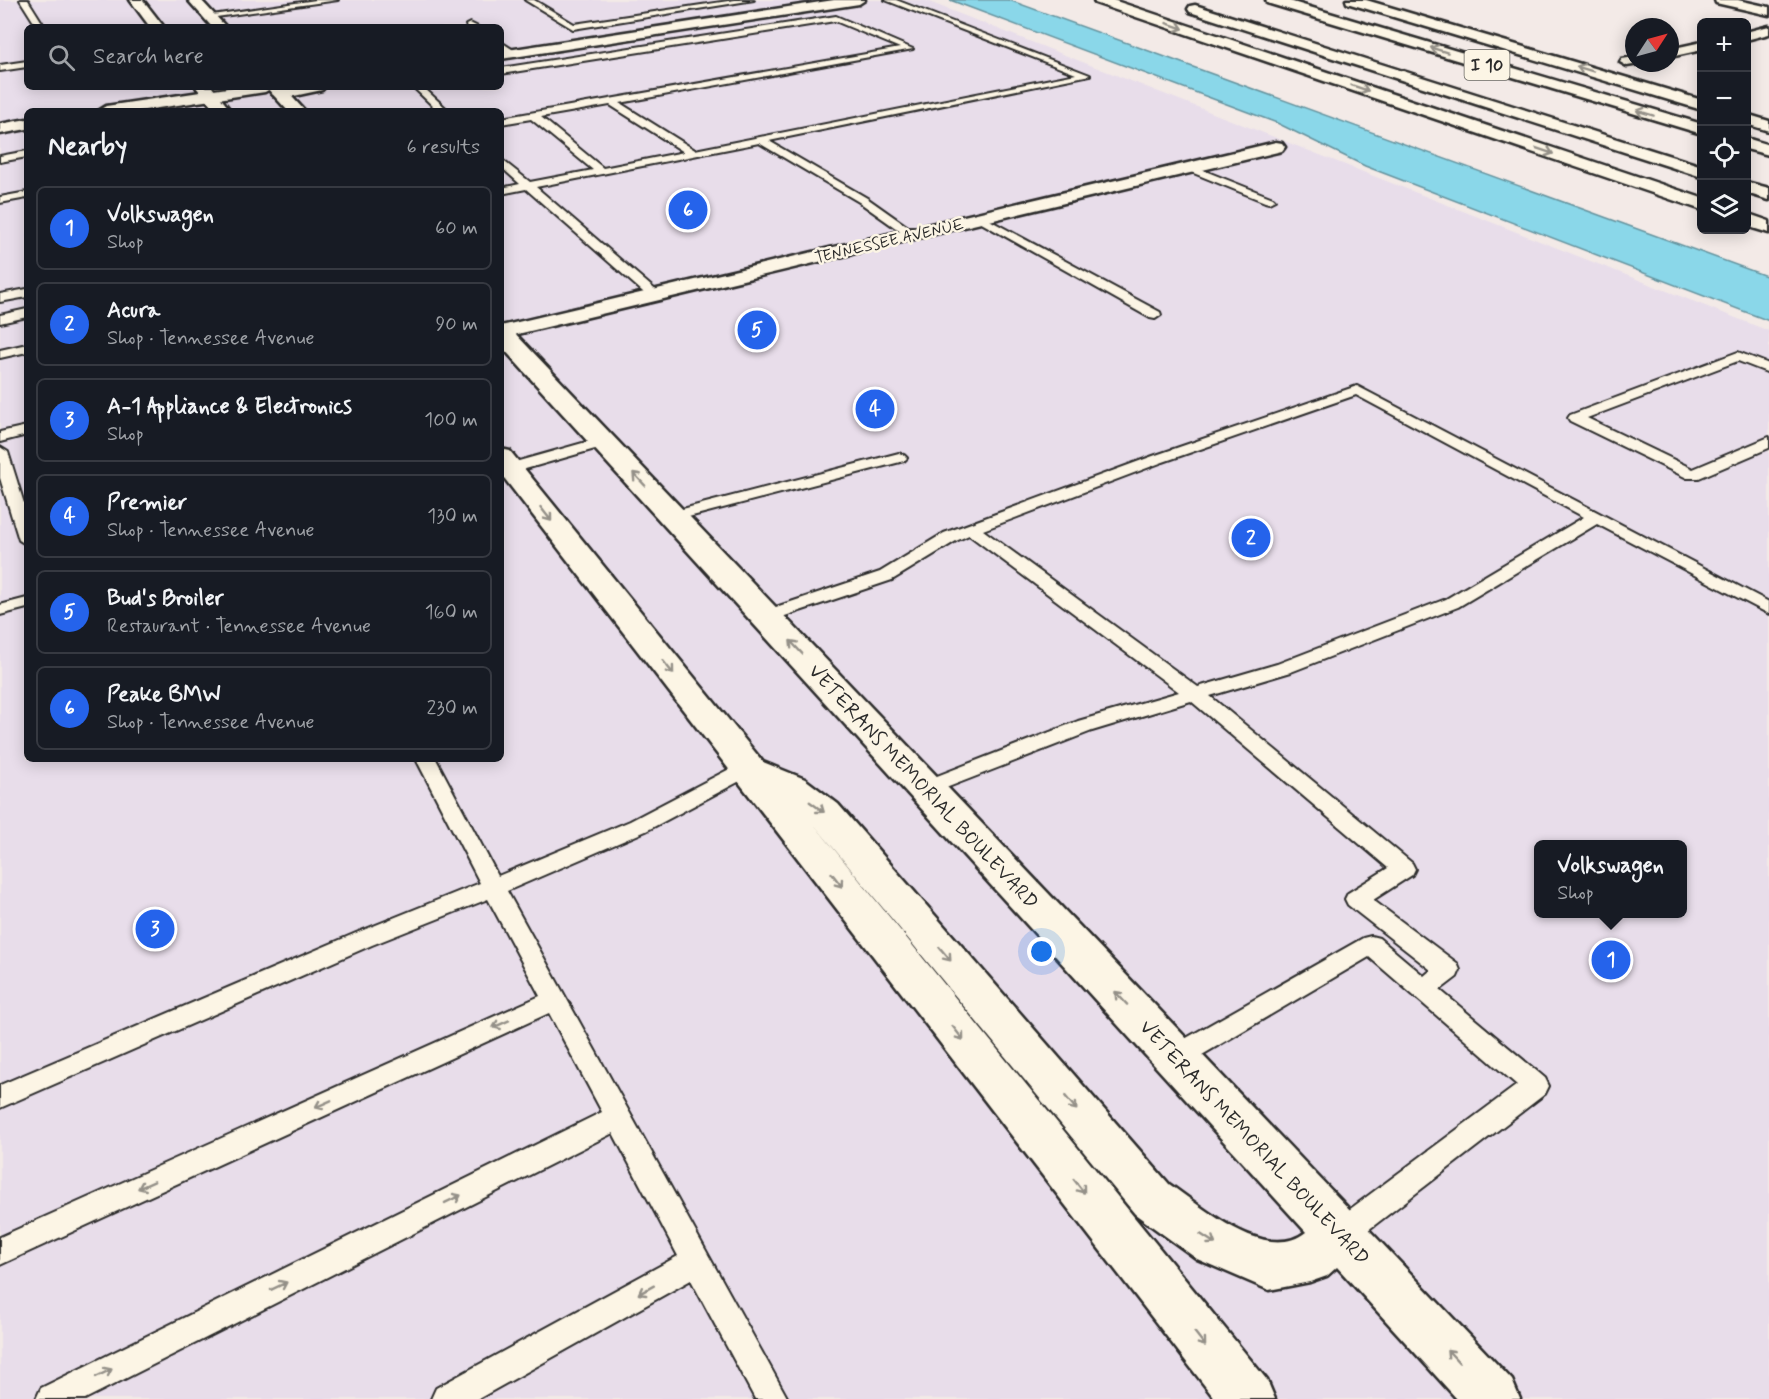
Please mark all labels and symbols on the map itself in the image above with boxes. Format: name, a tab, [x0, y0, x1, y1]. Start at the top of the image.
north arrow	[1625, 18, 1679, 72]
one-way arrow	[1165, 21, 1184, 32]
one-way arrow	[1430, 44, 1449, 55]
road number: I 10	[1464, 50, 1510, 80]
one-way arrow	[1576, 63, 1595, 74]
one-way arrow	[1350, 83, 1369, 94]
one-way arrow	[1636, 106, 1655, 117]
one-way arrow	[1535, 146, 1554, 157]
pin: 6	[668, 188, 708, 232]
street label: TENNESSEE AVENUE	[813, 214, 966, 269]
pin: 5	[738, 308, 777, 352]
pin: 4	[856, 386, 894, 432]
one-way arrow	[631, 472, 646, 487]
one-way arrow	[540, 506, 553, 522]
pin: 2	[1232, 516, 1270, 560]
one-way arrow	[789, 640, 803, 655]
one-way arrow	[661, 659, 674, 675]
street label: VETERANS MEMORIAL BOULEVARD	[802, 659, 1044, 915]
one-way arrow	[809, 801, 825, 813]
one-way arrow	[830, 872, 843, 888]
pin: 3	[136, 906, 174, 952]
your location	[1027, 937, 1056, 966]
pin: 1	[1592, 938, 1630, 982]
one-way arrow	[938, 946, 952, 961]
one-way arrow	[1114, 990, 1128, 1005]
street label: VETERANS MEMORIAL BOULEVARD	[1133, 1015, 1375, 1271]
one-way arrow	[493, 1019, 511, 1031]
one-way arrow	[951, 1025, 964, 1041]
one-way arrow	[1064, 1095, 1078, 1110]
one-way arrow	[315, 1099, 333, 1111]
one-way arrow	[1072, 1177, 1085, 1193]
one-way arrow	[137, 1179, 155, 1191]
one-way arrow	[444, 1193, 462, 1205]
one-way arrow	[1200, 1233, 1216, 1245]
one-way arrow	[269, 1280, 287, 1292]
one-way arrow	[638, 1284, 655, 1296]
one-way arrow	[1193, 1330, 1206, 1346]
one-way arrow	[1447, 1349, 1461, 1364]
one-way arrow	[94, 1367, 112, 1378]

